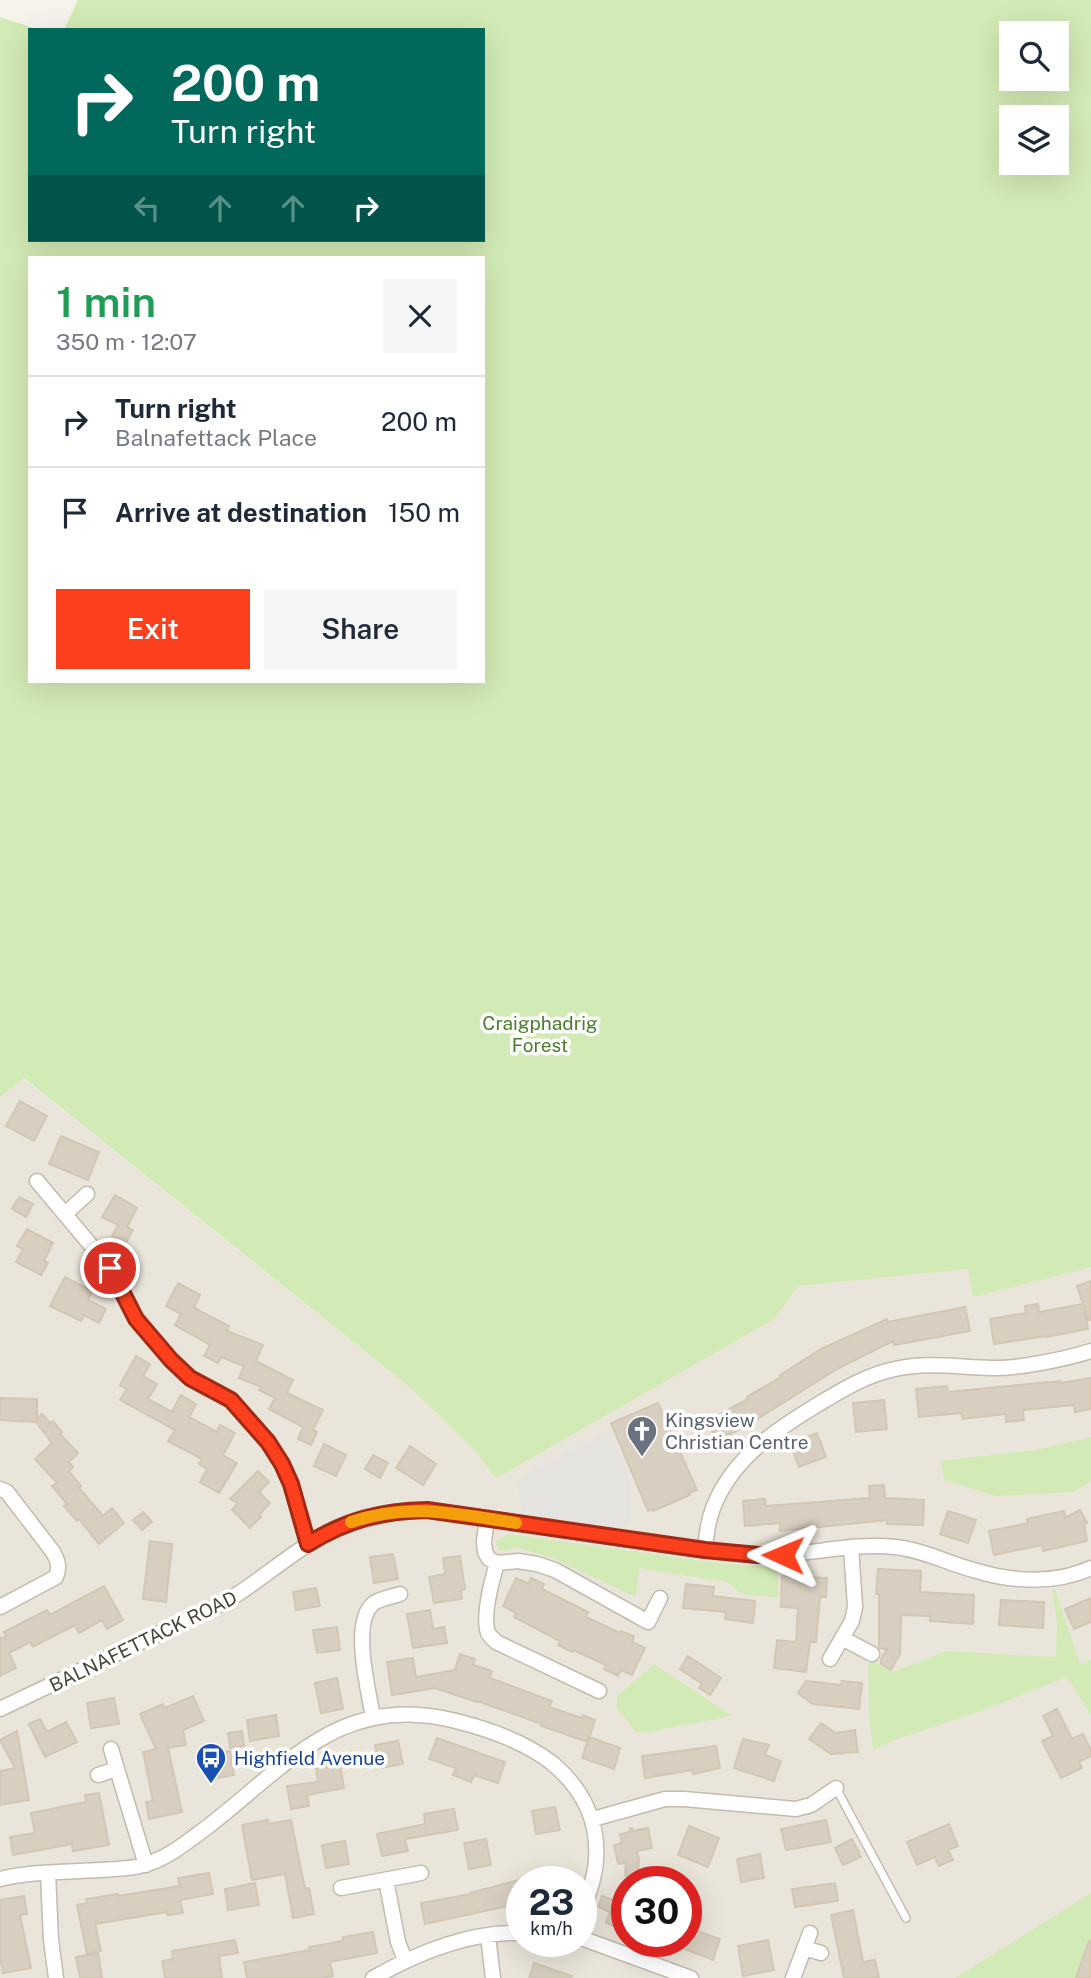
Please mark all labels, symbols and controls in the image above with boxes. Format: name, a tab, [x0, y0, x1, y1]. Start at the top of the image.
map controls	[999, 21, 1069, 175]
button: search	[999, 21, 1069, 91]
text: 200 m	[171, 54, 320, 112]
icon: right	[56, 56, 147, 147]
button: layers	[999, 105, 1069, 175]
text: Turn right	[171, 113, 316, 150]
icon: left	[128, 189, 166, 227]
icon: ahead	[201, 189, 239, 227]
icon: ahead	[274, 189, 312, 227]
icon: right	[347, 189, 385, 227]
text: 1 min	[56, 277, 156, 326]
button: close	[383, 279, 457, 353]
text: 350 m · 12:07	[56, 328, 197, 355]
text: Turn right	[115, 393, 237, 424]
icon: right	[56, 403, 94, 441]
text: 200 m	[381, 406, 457, 437]
text: Balnafettack Place	[115, 424, 317, 451]
icon: arrive	[56, 494, 94, 532]
text: Arrive at destination	[115, 497, 367, 528]
text: 150 m	[388, 497, 460, 528]
button: Exit	[56, 589, 250, 669]
button: Share	[264, 589, 457, 669]
park label: Craigphadrig Forest	[482, 1012, 598, 1056]
pin	[80, 1238, 140, 1298]
icon: arrive	[91, 1249, 129, 1287]
place label: Kingsview Christian Centre	[665, 1409, 809, 1453]
church icon: Kingsview Christian Centre	[625, 1414, 659, 1458]
position arrow	[746, 1518, 820, 1592]
street label: BALNAFETTACK ROAD	[46, 1586, 240, 1696]
bus stop icon: Highfield Avenue	[194, 1741, 228, 1785]
place label: Highfield Avenue	[234, 1747, 385, 1769]
speed limit sign: 30	[611, 1866, 702, 1957]
text: 23	[529, 1882, 574, 1923]
text: km/h	[530, 1918, 573, 1939]

